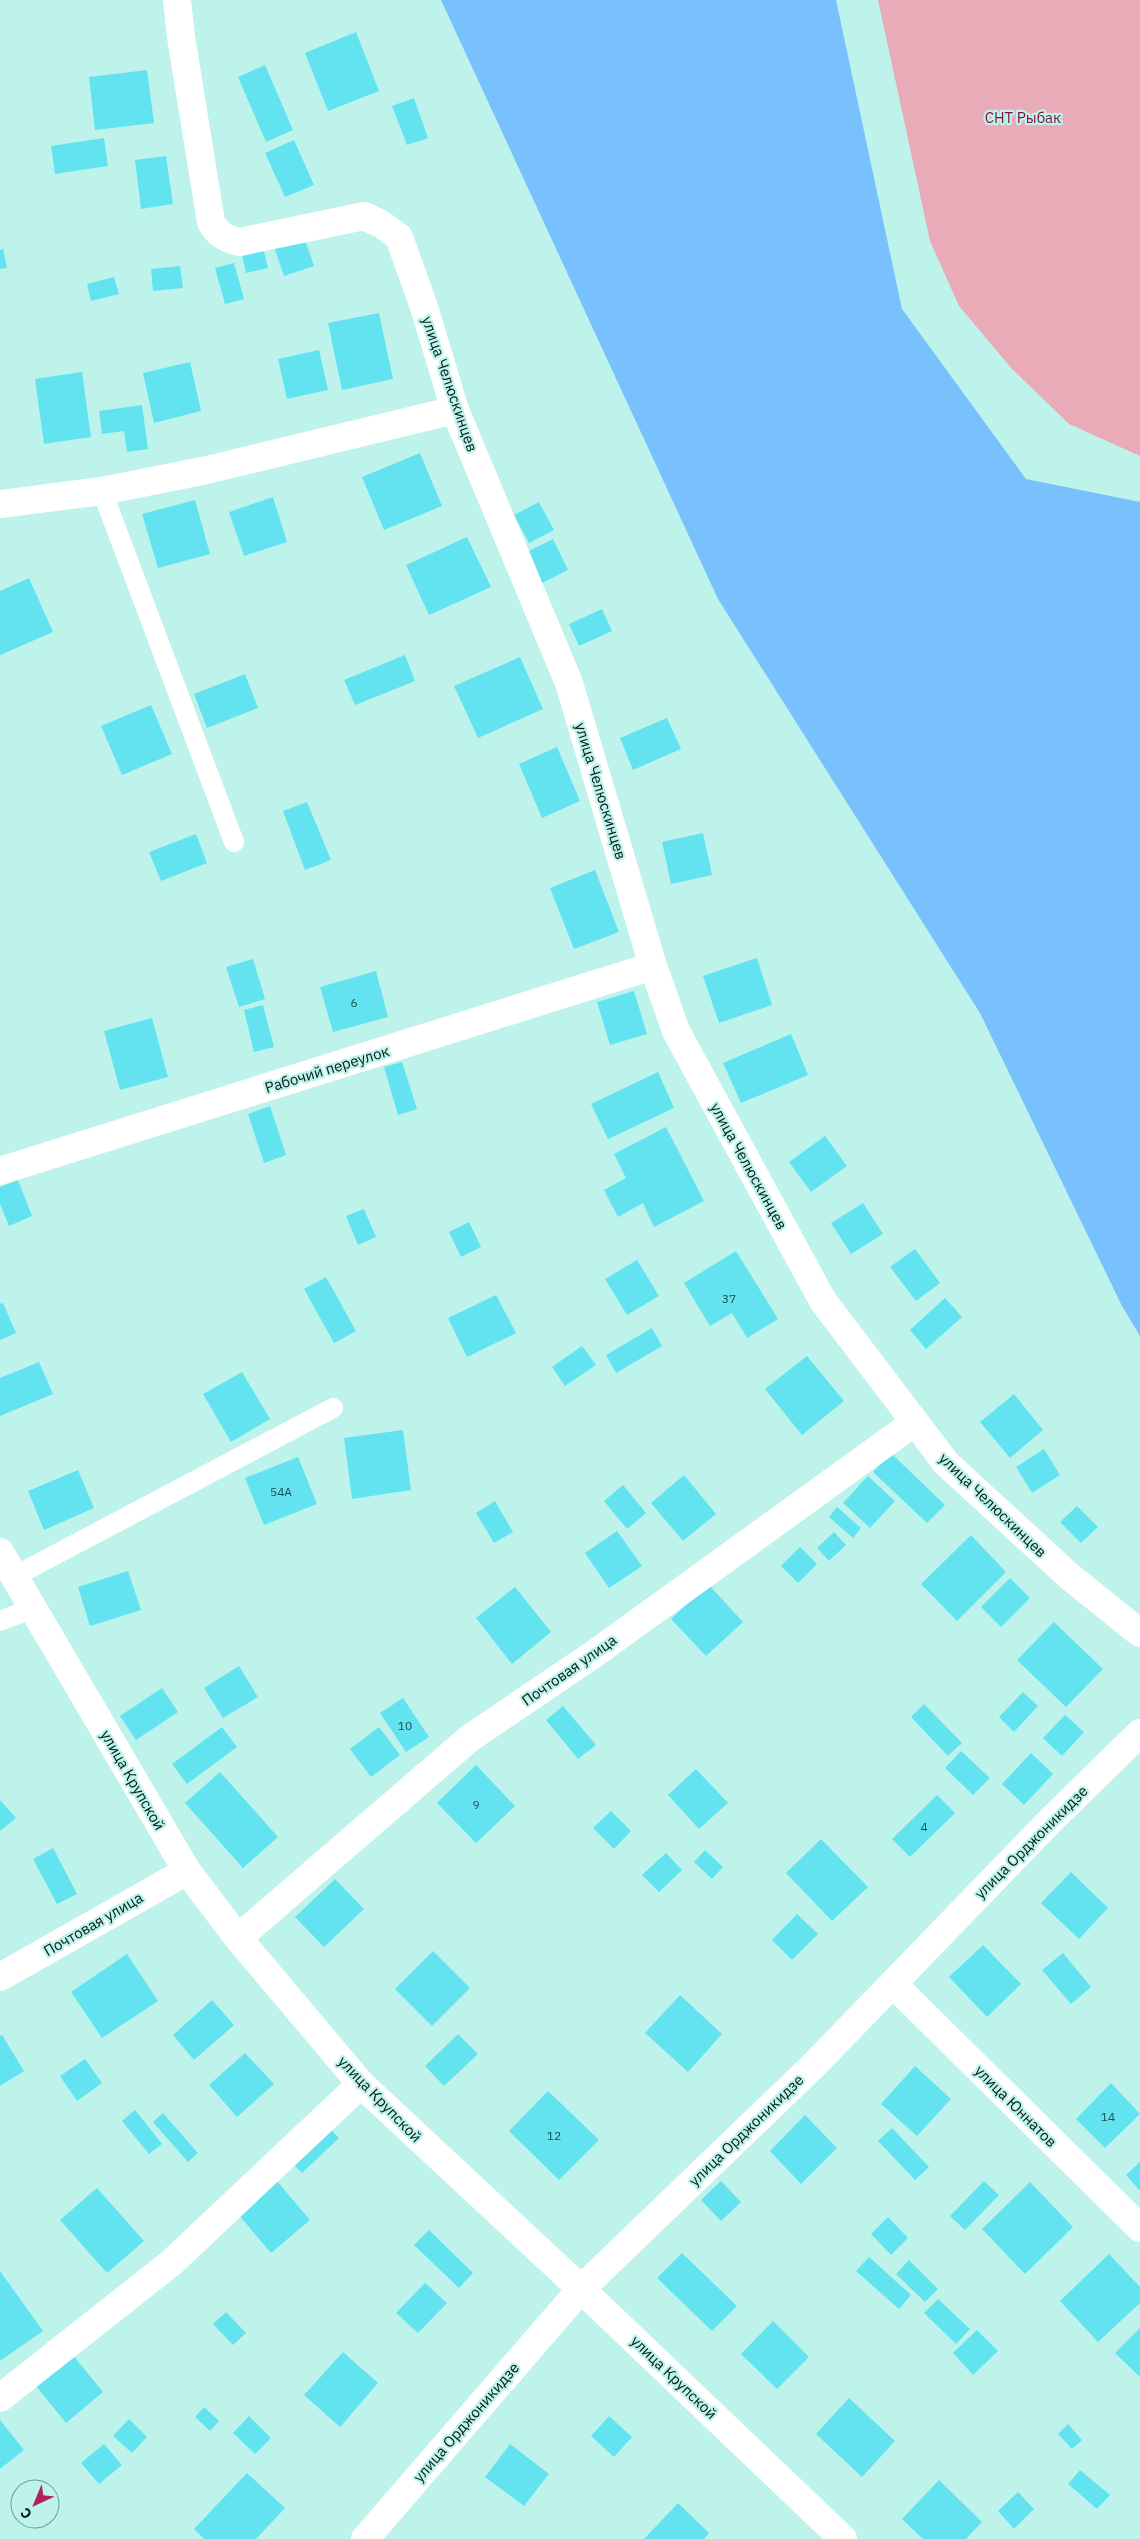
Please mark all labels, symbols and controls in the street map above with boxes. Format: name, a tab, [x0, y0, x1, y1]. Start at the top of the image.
park label: СНТ Рыбак	[985, 108, 1061, 127]
street label: улица Челюскинцев	[418, 314, 482, 454]
street label: улица Челюскинцев	[571, 720, 631, 862]
house number: 6	[350, 995, 358, 1010]
street label: Рабочий переулок	[262, 1041, 392, 1097]
street label: улица Челюскинцев	[706, 1099, 792, 1233]
house number: 37	[722, 1291, 736, 1306]
street label: улица Челюскинцев	[935, 1449, 1051, 1561]
house number: 54А	[270, 1484, 292, 1499]
street label: Почтовая улица	[518, 1630, 620, 1710]
house number: 10	[398, 1718, 412, 1733]
street label: улица Крупской	[97, 1727, 169, 1833]
street label: улица Орджоникидзе	[970, 1781, 1092, 1903]
house number: 9	[472, 1797, 480, 1812]
house number: 4	[920, 1819, 928, 1834]
street label: Почтовая улица	[40, 1888, 146, 1960]
street label: улица Крупской	[334, 2052, 426, 2146]
street label: улица Юннатов	[971, 2061, 1061, 2151]
street label: улица Орджоникидзе	[685, 2070, 807, 2190]
house number: 14	[1101, 2109, 1115, 2124]
house number: 12	[547, 2128, 561, 2143]
street label: улица Крупской	[627, 2331, 721, 2423]
street label: улица Орджоникидзе	[409, 2358, 523, 2486]
north arrow	[10, 2479, 60, 2529]
text: С	[16, 2504, 36, 2523]

